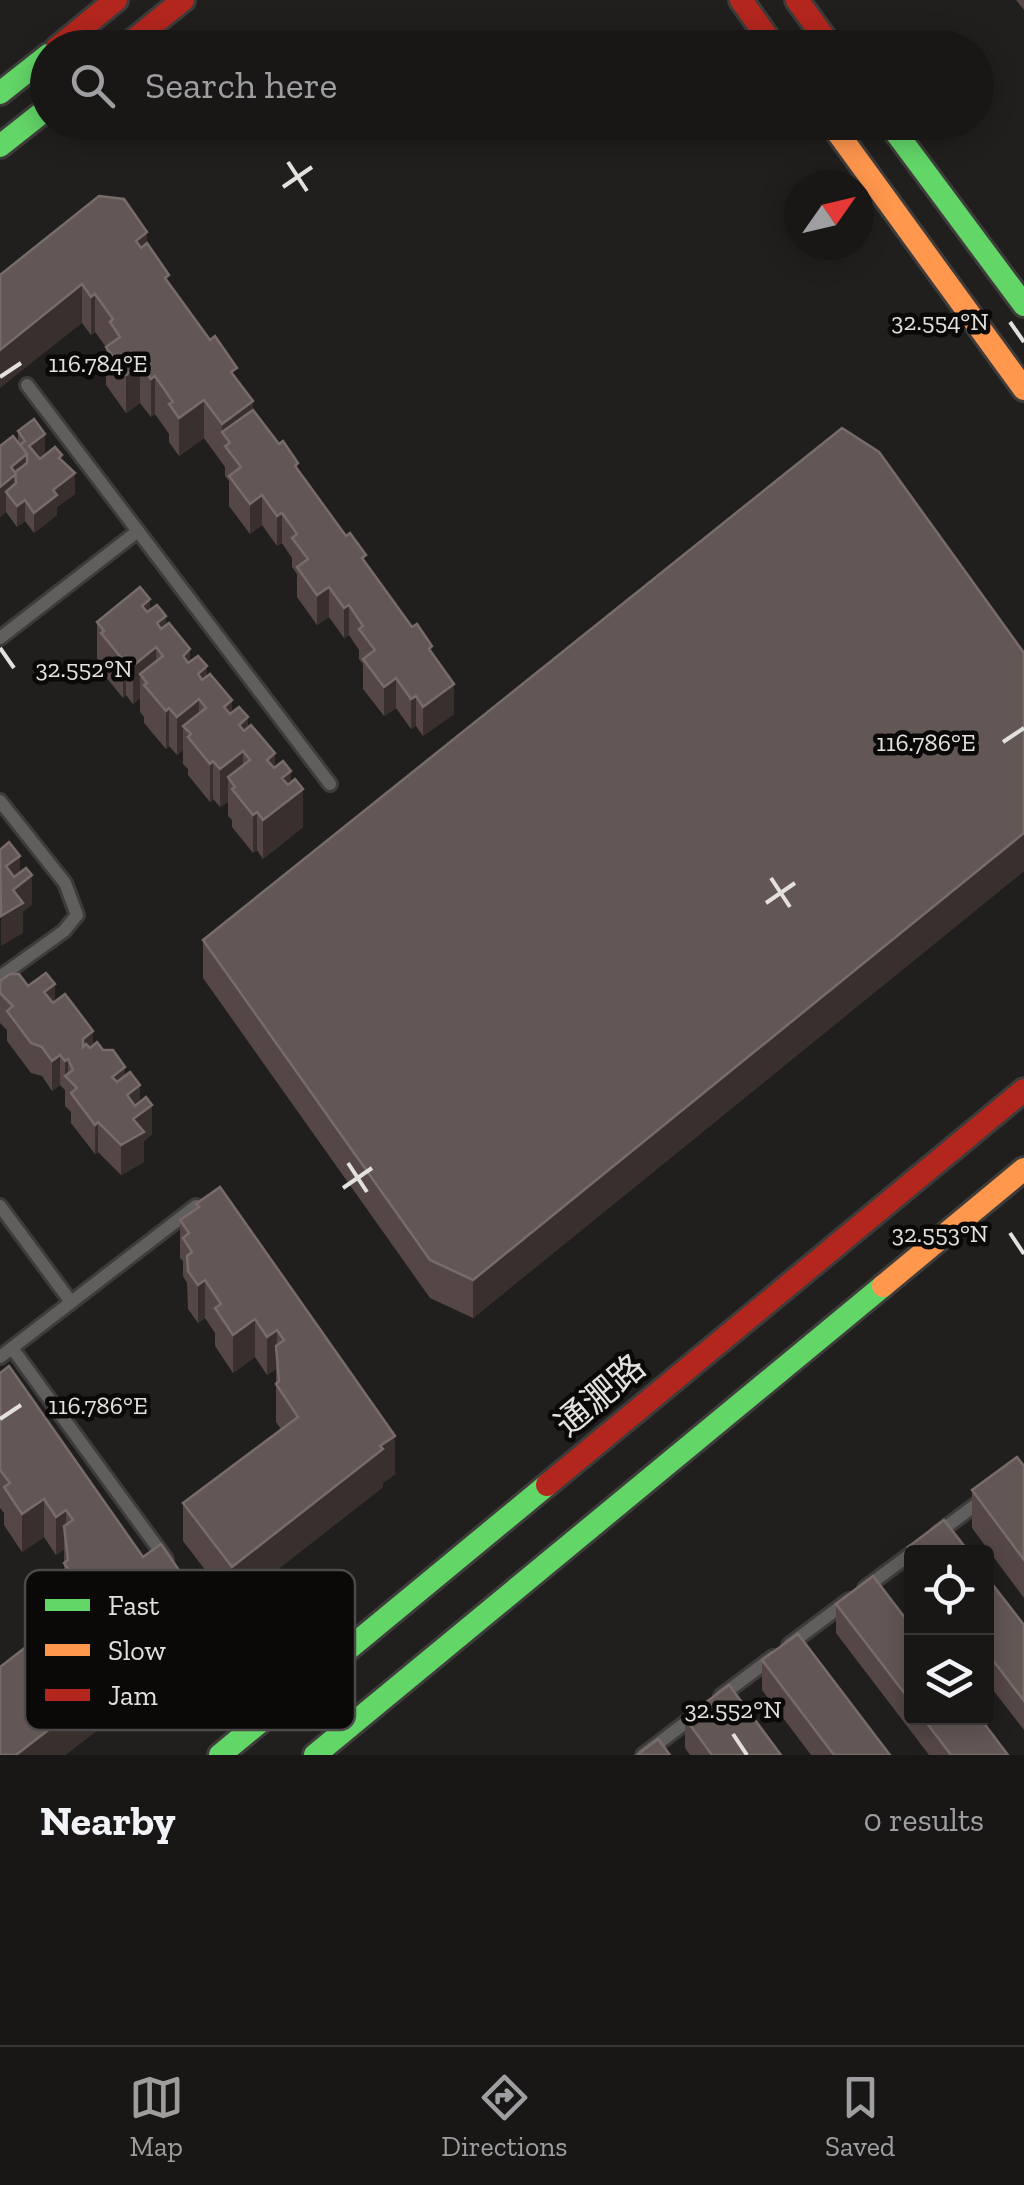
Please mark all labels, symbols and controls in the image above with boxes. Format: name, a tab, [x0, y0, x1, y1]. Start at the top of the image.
search box	[30, 30, 994, 140]
icon: search	[65, 58, 120, 113]
text: Search here	[145, 62, 337, 108]
north arrow	[784, 170, 874, 260]
text: 32.554°N	[891, 306, 989, 336]
text: 116.784°E	[48, 348, 148, 378]
text: 32.552°N	[35, 653, 133, 683]
text: 116.786°E	[876, 727, 976, 757]
text: 32.553°N	[892, 1218, 988, 1248]
street label: 通淝路	[546, 1345, 654, 1445]
text: 116.786°E	[48, 1390, 148, 1420]
map controls	[904, 1545, 994, 1725]
button: locate	[904, 1545, 994, 1635]
legend	[25, 1570, 355, 1730]
text: Fast	[108, 1589, 160, 1622]
text: Slow	[108, 1634, 166, 1667]
button: layers	[904, 1635, 994, 1725]
text: Jam	[108, 1679, 158, 1712]
text: 32.552°N	[684, 1694, 782, 1724]
text: Nearby	[40, 1795, 176, 1846]
text: 0 results	[863, 1801, 984, 1839]
tab: Map	[129, 2070, 184, 2163]
tab: Directions	[441, 2070, 568, 2163]
tab: Saved	[825, 2070, 895, 2163]

